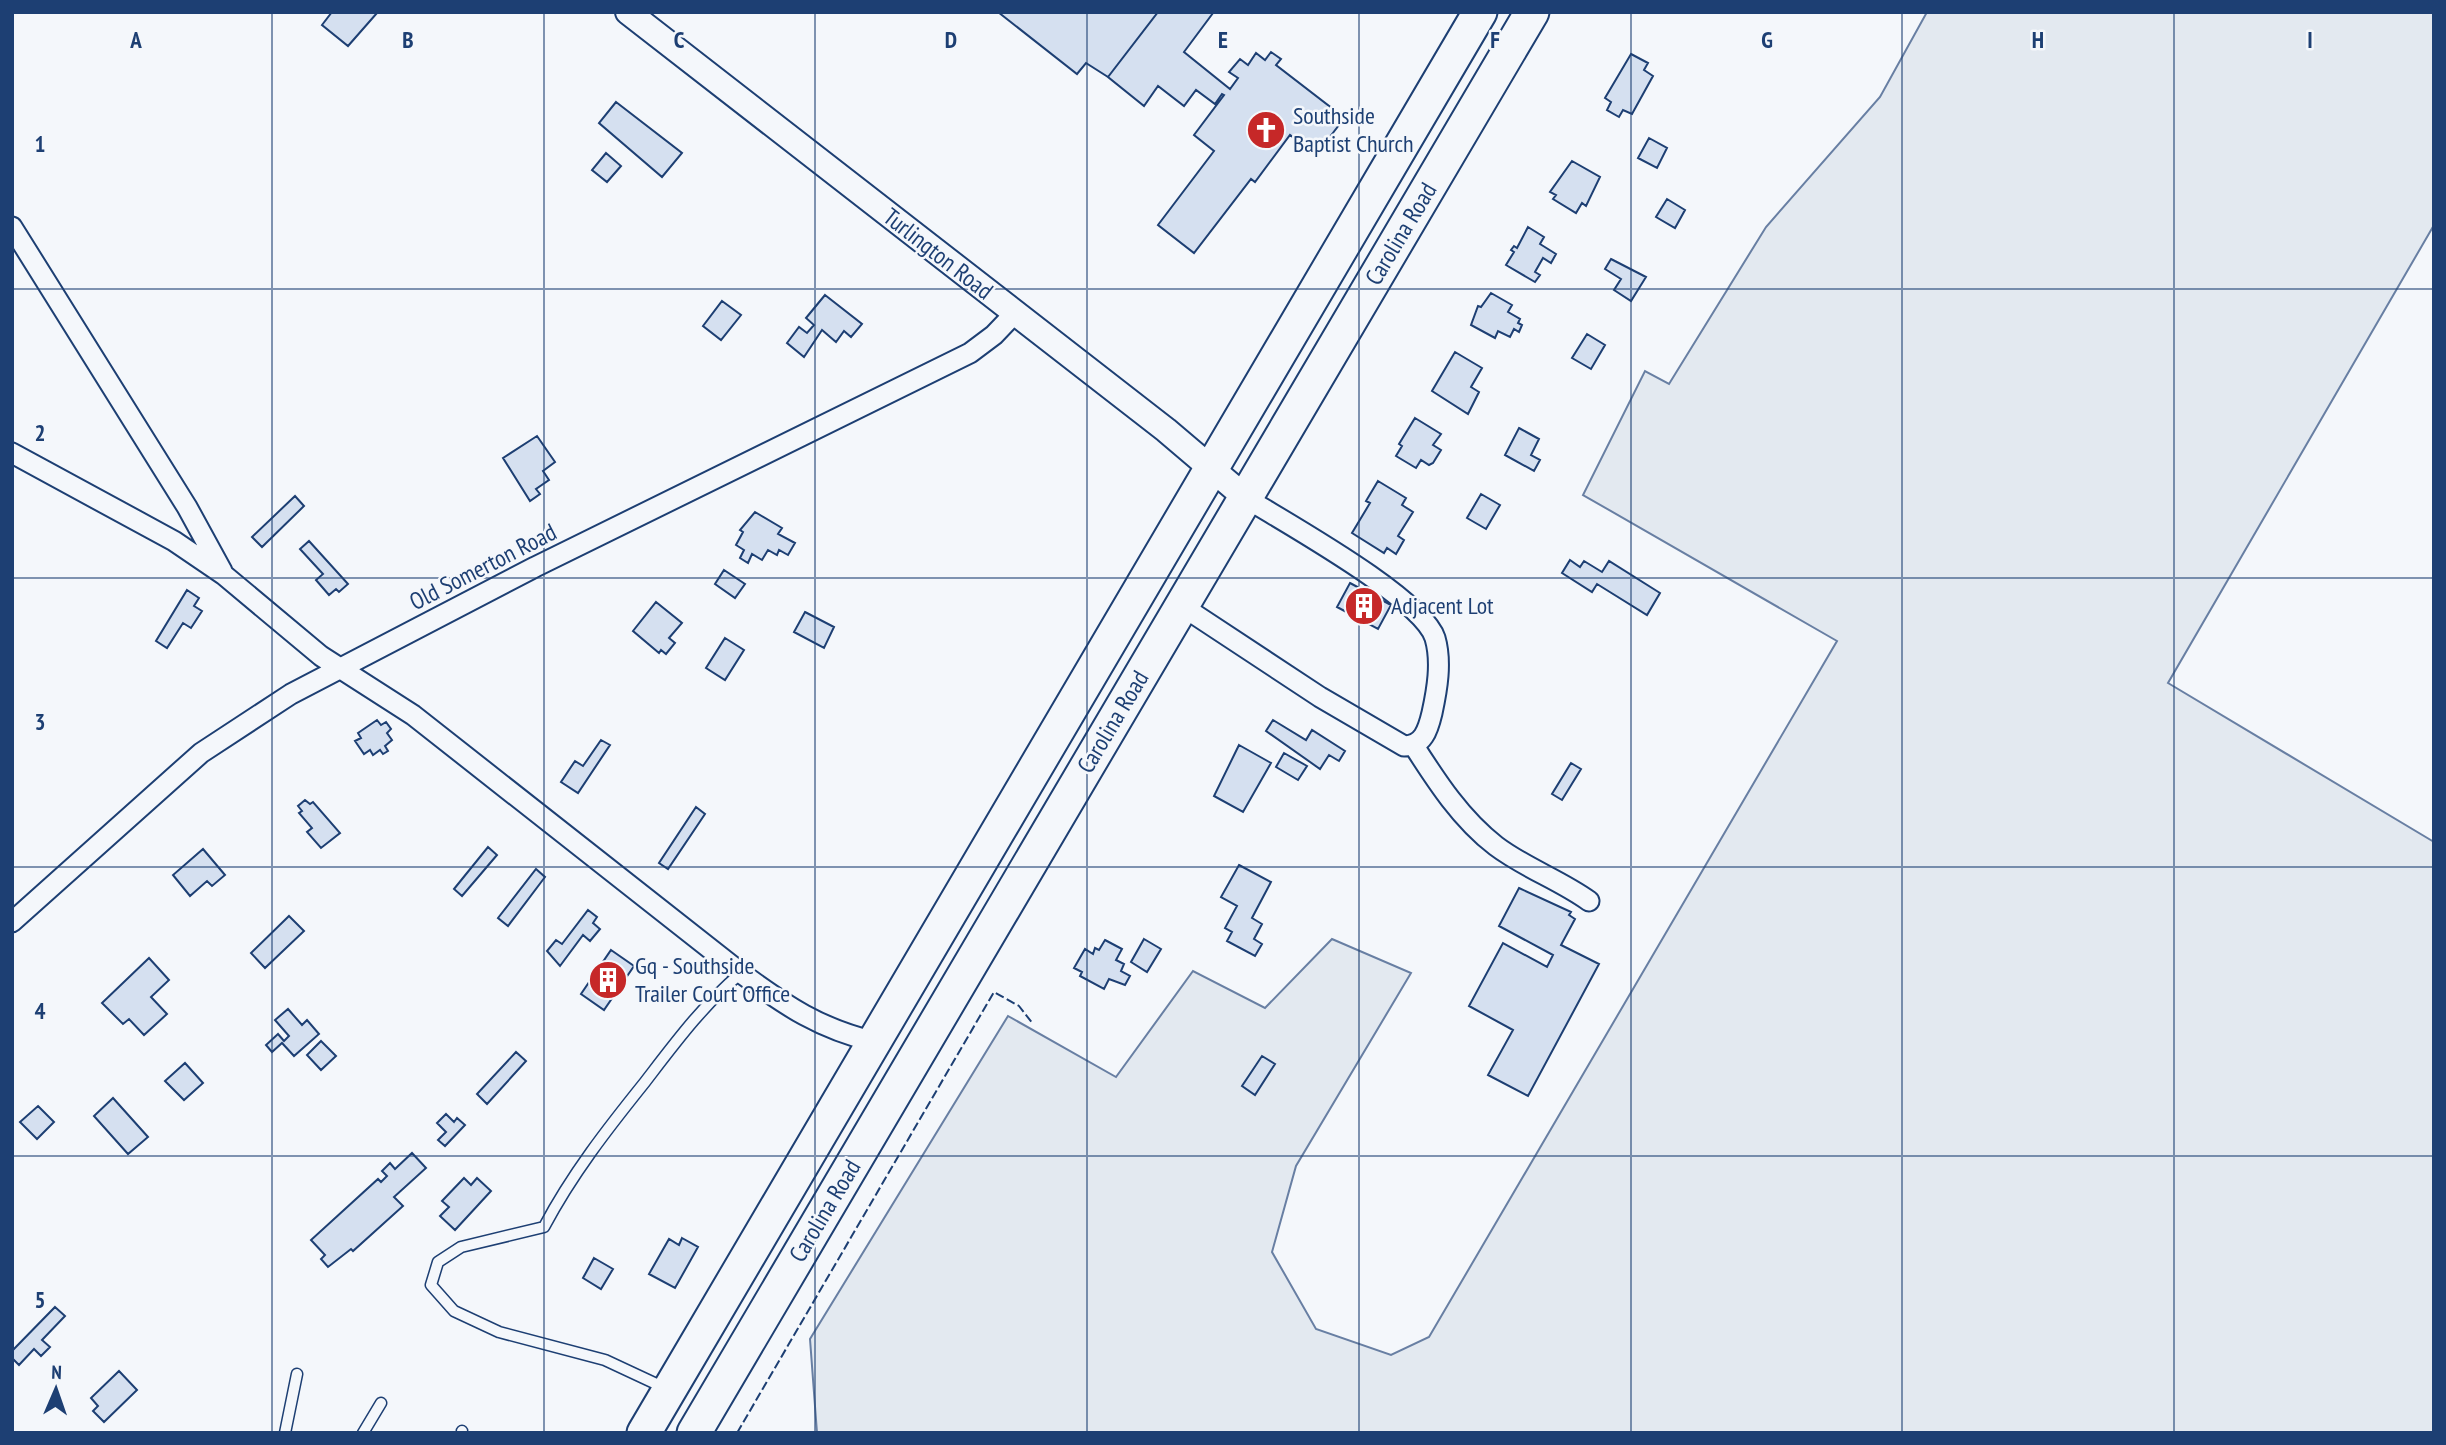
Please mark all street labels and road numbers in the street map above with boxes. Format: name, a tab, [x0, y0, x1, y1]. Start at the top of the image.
street label: Carolina Road	[1358, 177, 1443, 291]
street label: Turlington Road	[877, 201, 999, 306]
street label: Old Somerton Road	[404, 516, 562, 617]
street label: Carolina Road	[1070, 665, 1155, 779]
street label: Carolina Road	[782, 1154, 867, 1268]

